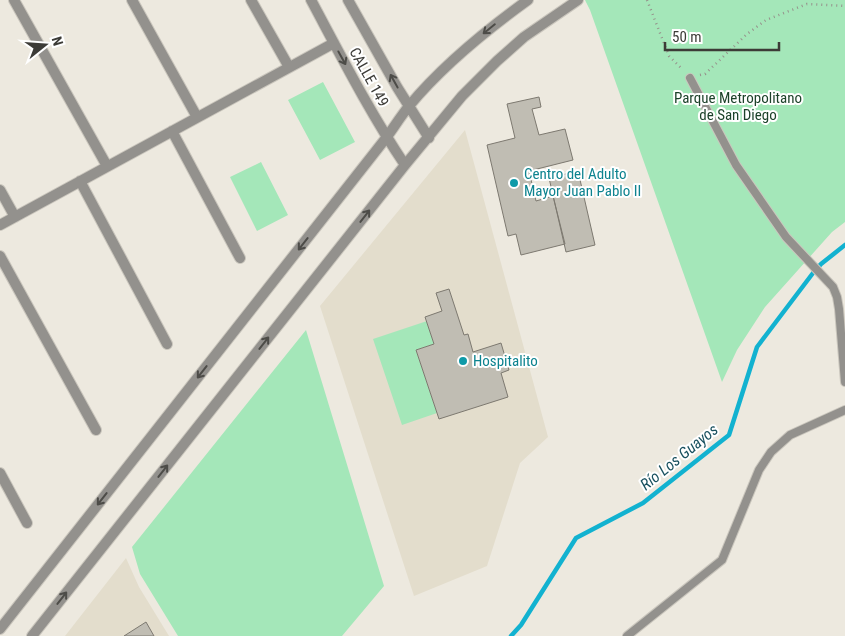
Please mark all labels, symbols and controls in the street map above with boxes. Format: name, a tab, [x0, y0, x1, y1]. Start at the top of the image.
north arrow	[20, 20, 70, 70]
scale bar	[665, 20, 779, 52]
one-way arrow	[483, 24, 496, 35]
text: 50 m	[672, 28, 702, 46]
text: N	[49, 35, 66, 48]
street label: CALLE 149	[345, 44, 393, 110]
one-way arrow	[337, 51, 347, 66]
one-way arrow	[389, 74, 399, 89]
park label: Parque Metropolitano de San Diego	[674, 89, 802, 124]
place label: Centro del Adulto Mayor Juan Pablo II	[524, 165, 641, 200]
marker: Centro del Adulto Mayor Juan Pablo II	[508, 177, 520, 189]
one-way arrow	[360, 210, 371, 223]
one-way arrow	[297, 237, 308, 250]
one-way arrow	[259, 337, 270, 350]
place label: Hospitalito	[473, 352, 538, 370]
marker: Hospitalito	[457, 355, 469, 367]
one-way arrow	[197, 365, 208, 378]
water label: Río Los Guayos	[636, 420, 722, 494]
one-way arrow	[158, 464, 169, 477]
one-way arrow	[97, 492, 107, 506]
one-way arrow	[57, 592, 68, 605]

